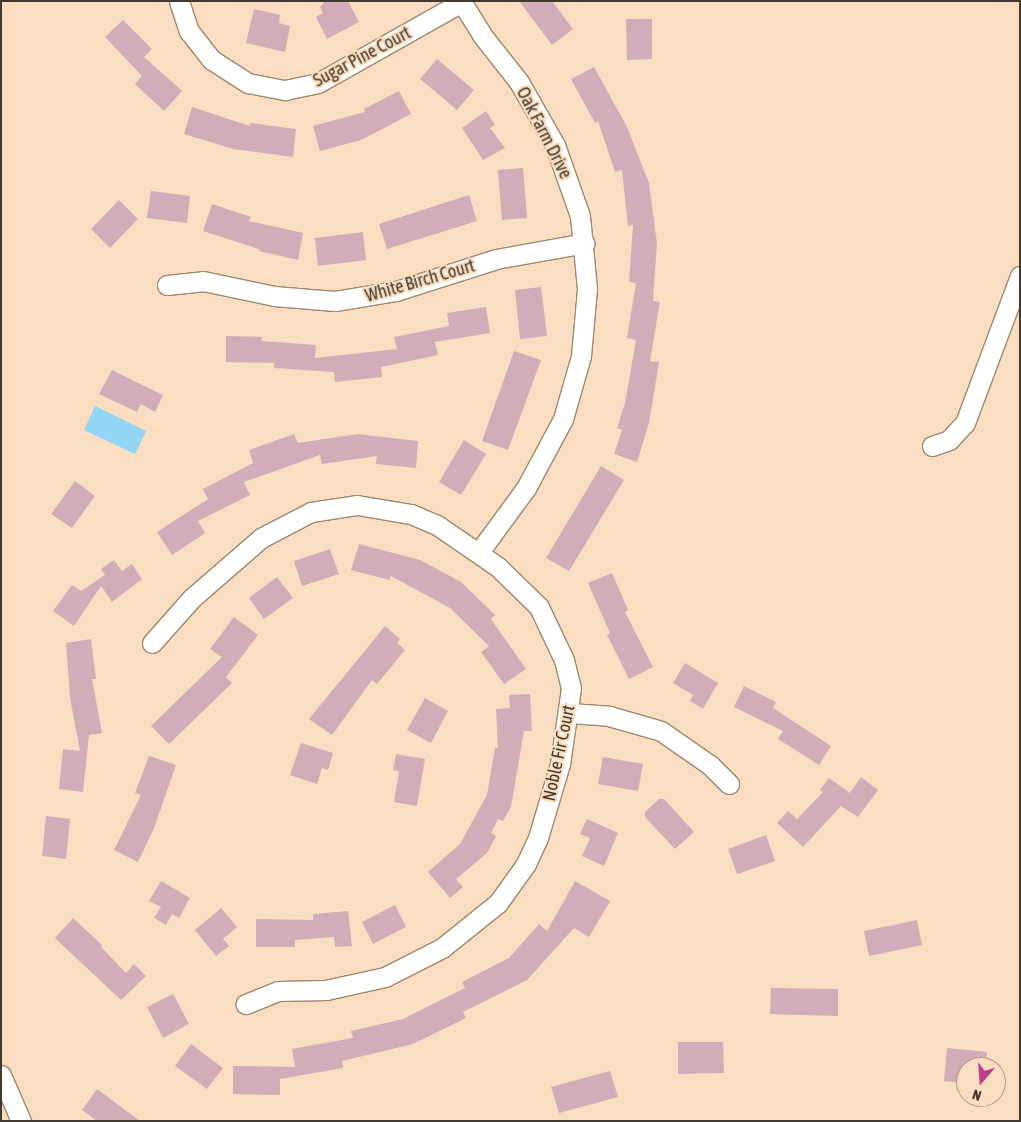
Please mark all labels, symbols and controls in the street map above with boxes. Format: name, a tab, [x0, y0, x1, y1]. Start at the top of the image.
street label: Sugar Pine Court	[310, 22, 414, 92]
street label: Oak Farm Drive	[512, 83, 576, 183]
street label: White Birch Court	[363, 255, 477, 307]
street label: Noble Fir Court	[538, 703, 580, 803]
north arrow	[956, 1057, 1006, 1107]
text: N	[970, 1086, 983, 1104]

